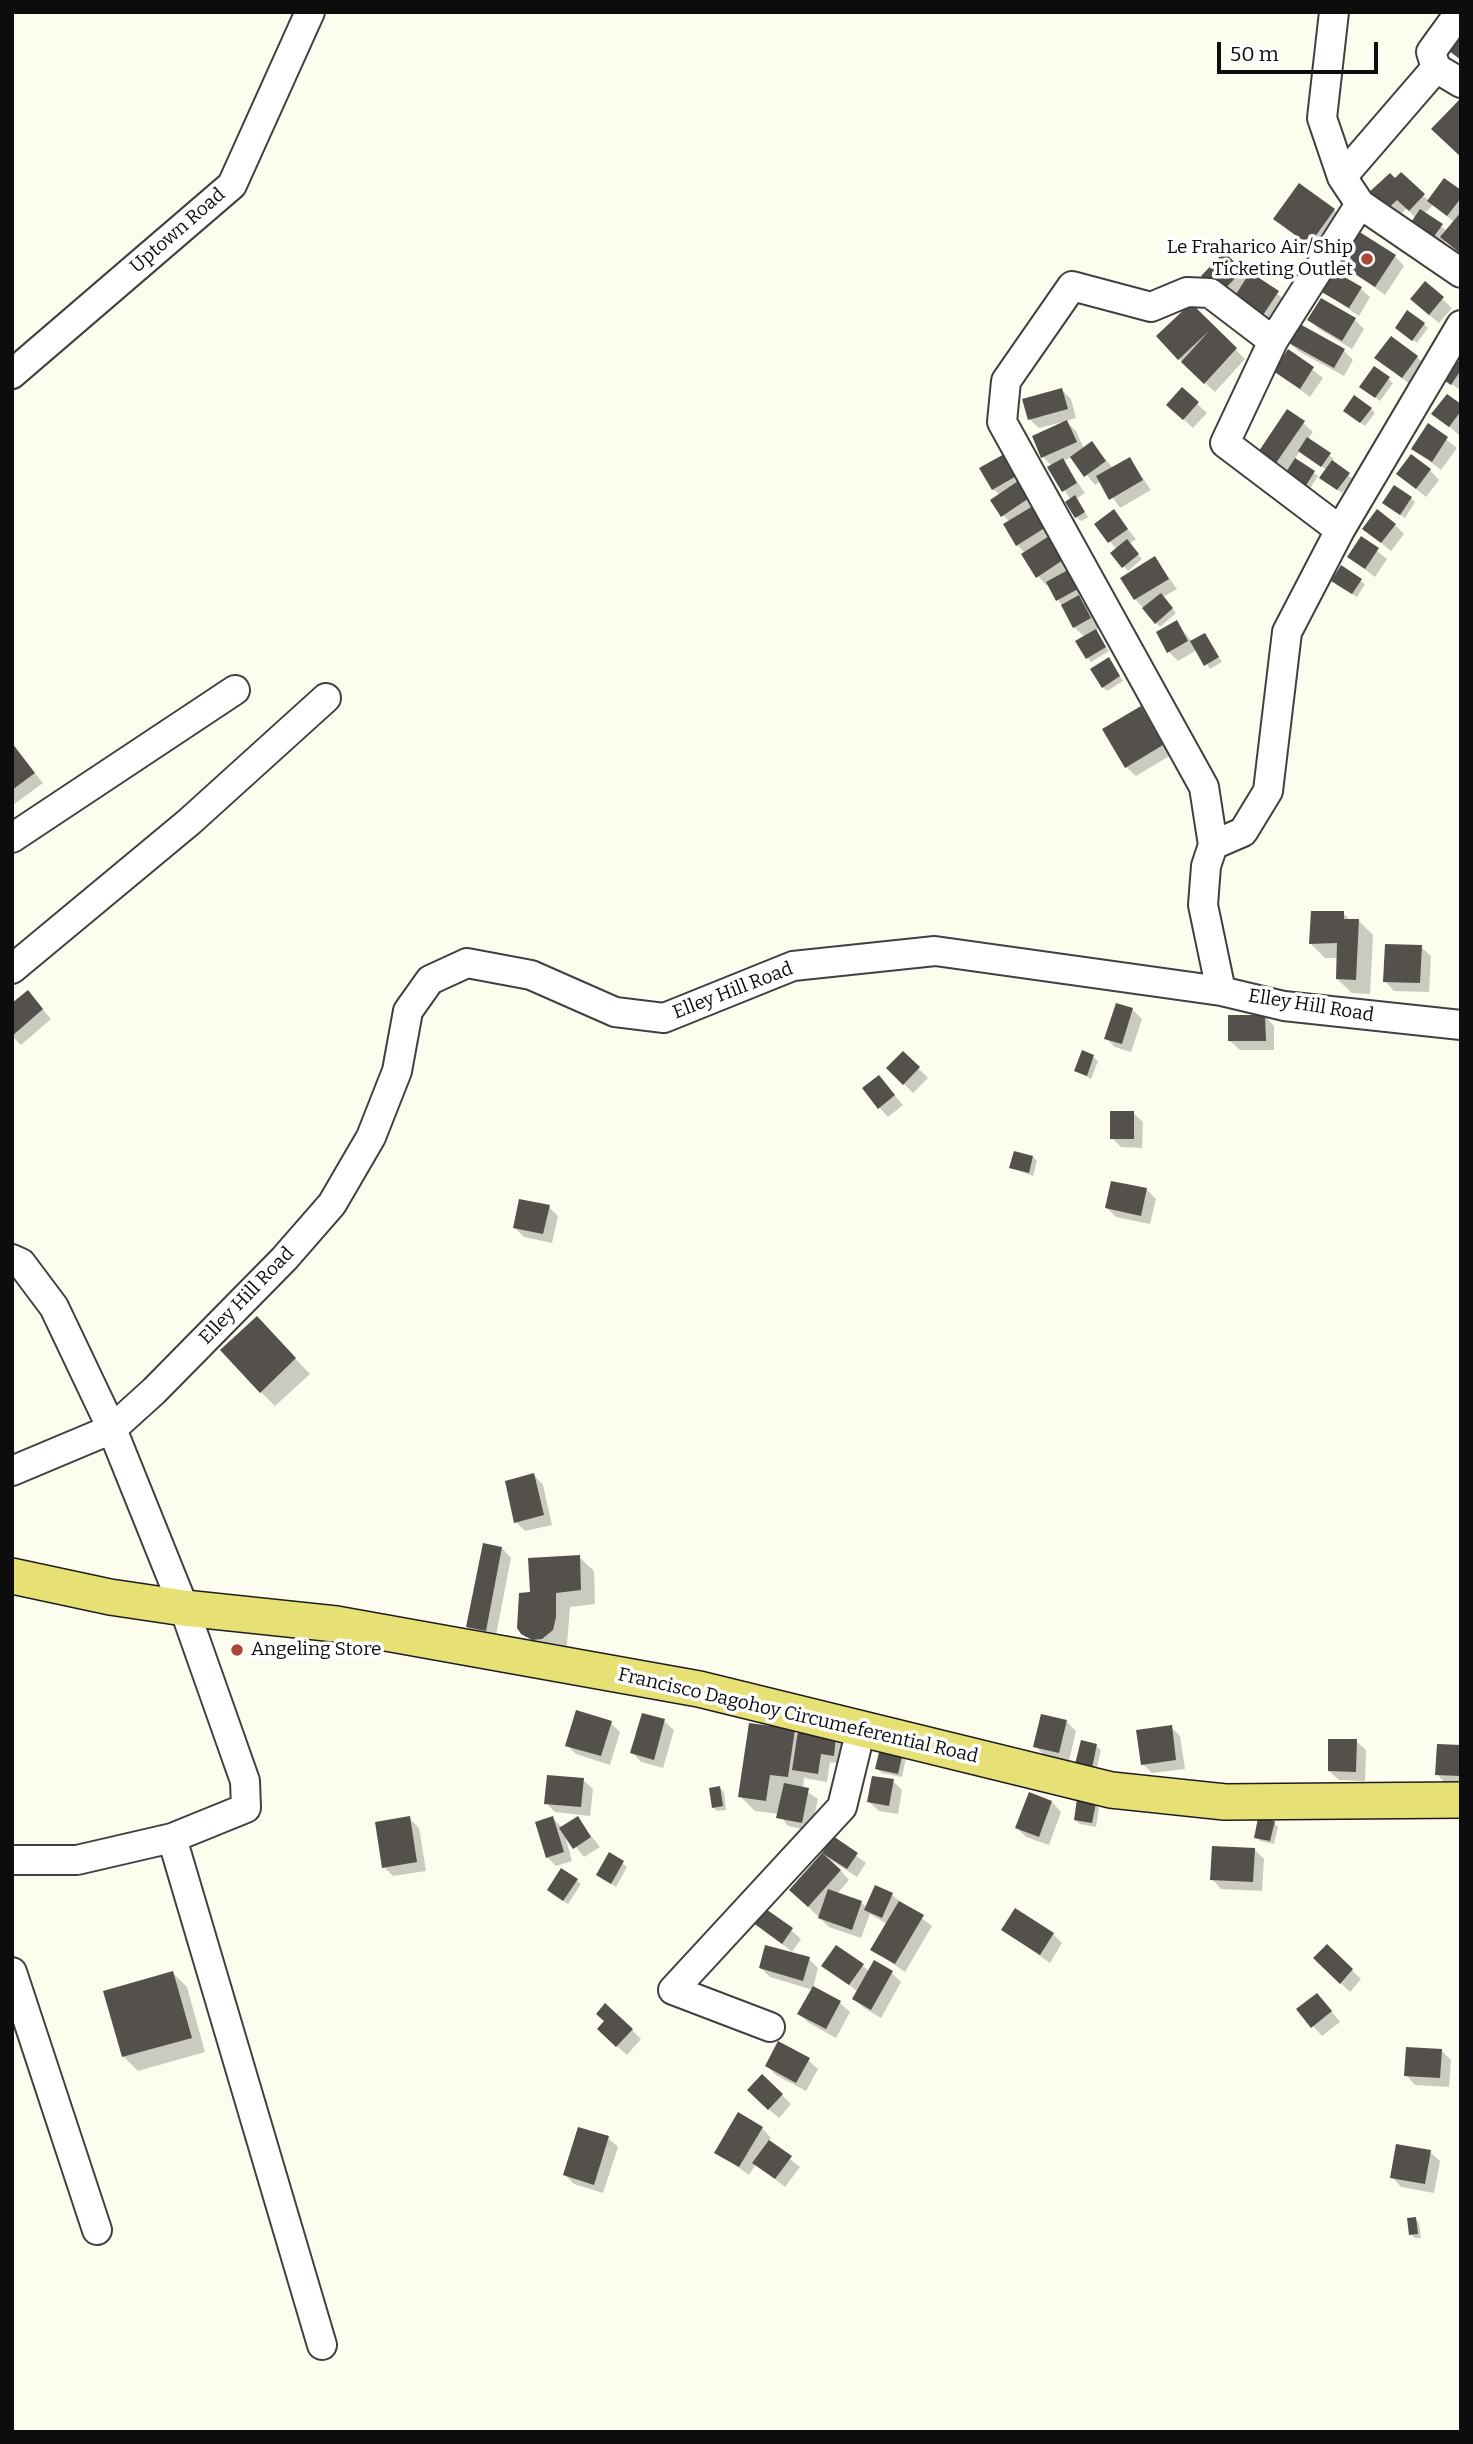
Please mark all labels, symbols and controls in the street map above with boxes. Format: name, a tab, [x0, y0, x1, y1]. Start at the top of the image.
scale bar	[1221, 28, 1382, 72]
text: 50 m	[1230, 41, 1279, 67]
street label: Uptown Road	[126, 184, 230, 278]
place label: Le Fraharico Air/Ship Ticketing Outlet	[1167, 237, 1353, 281]
marker: Le Fraharico Air/Ship Ticketing Outlet	[1359, 251, 1375, 267]
street label: Elley Hill Road	[670, 958, 796, 1024]
street label: Elley Hill Road	[1247, 985, 1375, 1027]
street label: Elley Hill Road	[195, 1242, 299, 1350]
place label: Angeling Store	[251, 1639, 382, 1661]
marker: Angeling Store	[229, 1642, 245, 1658]
street label: Francisco Dagohoy Circumeferential Road	[616, 1663, 980, 1769]

